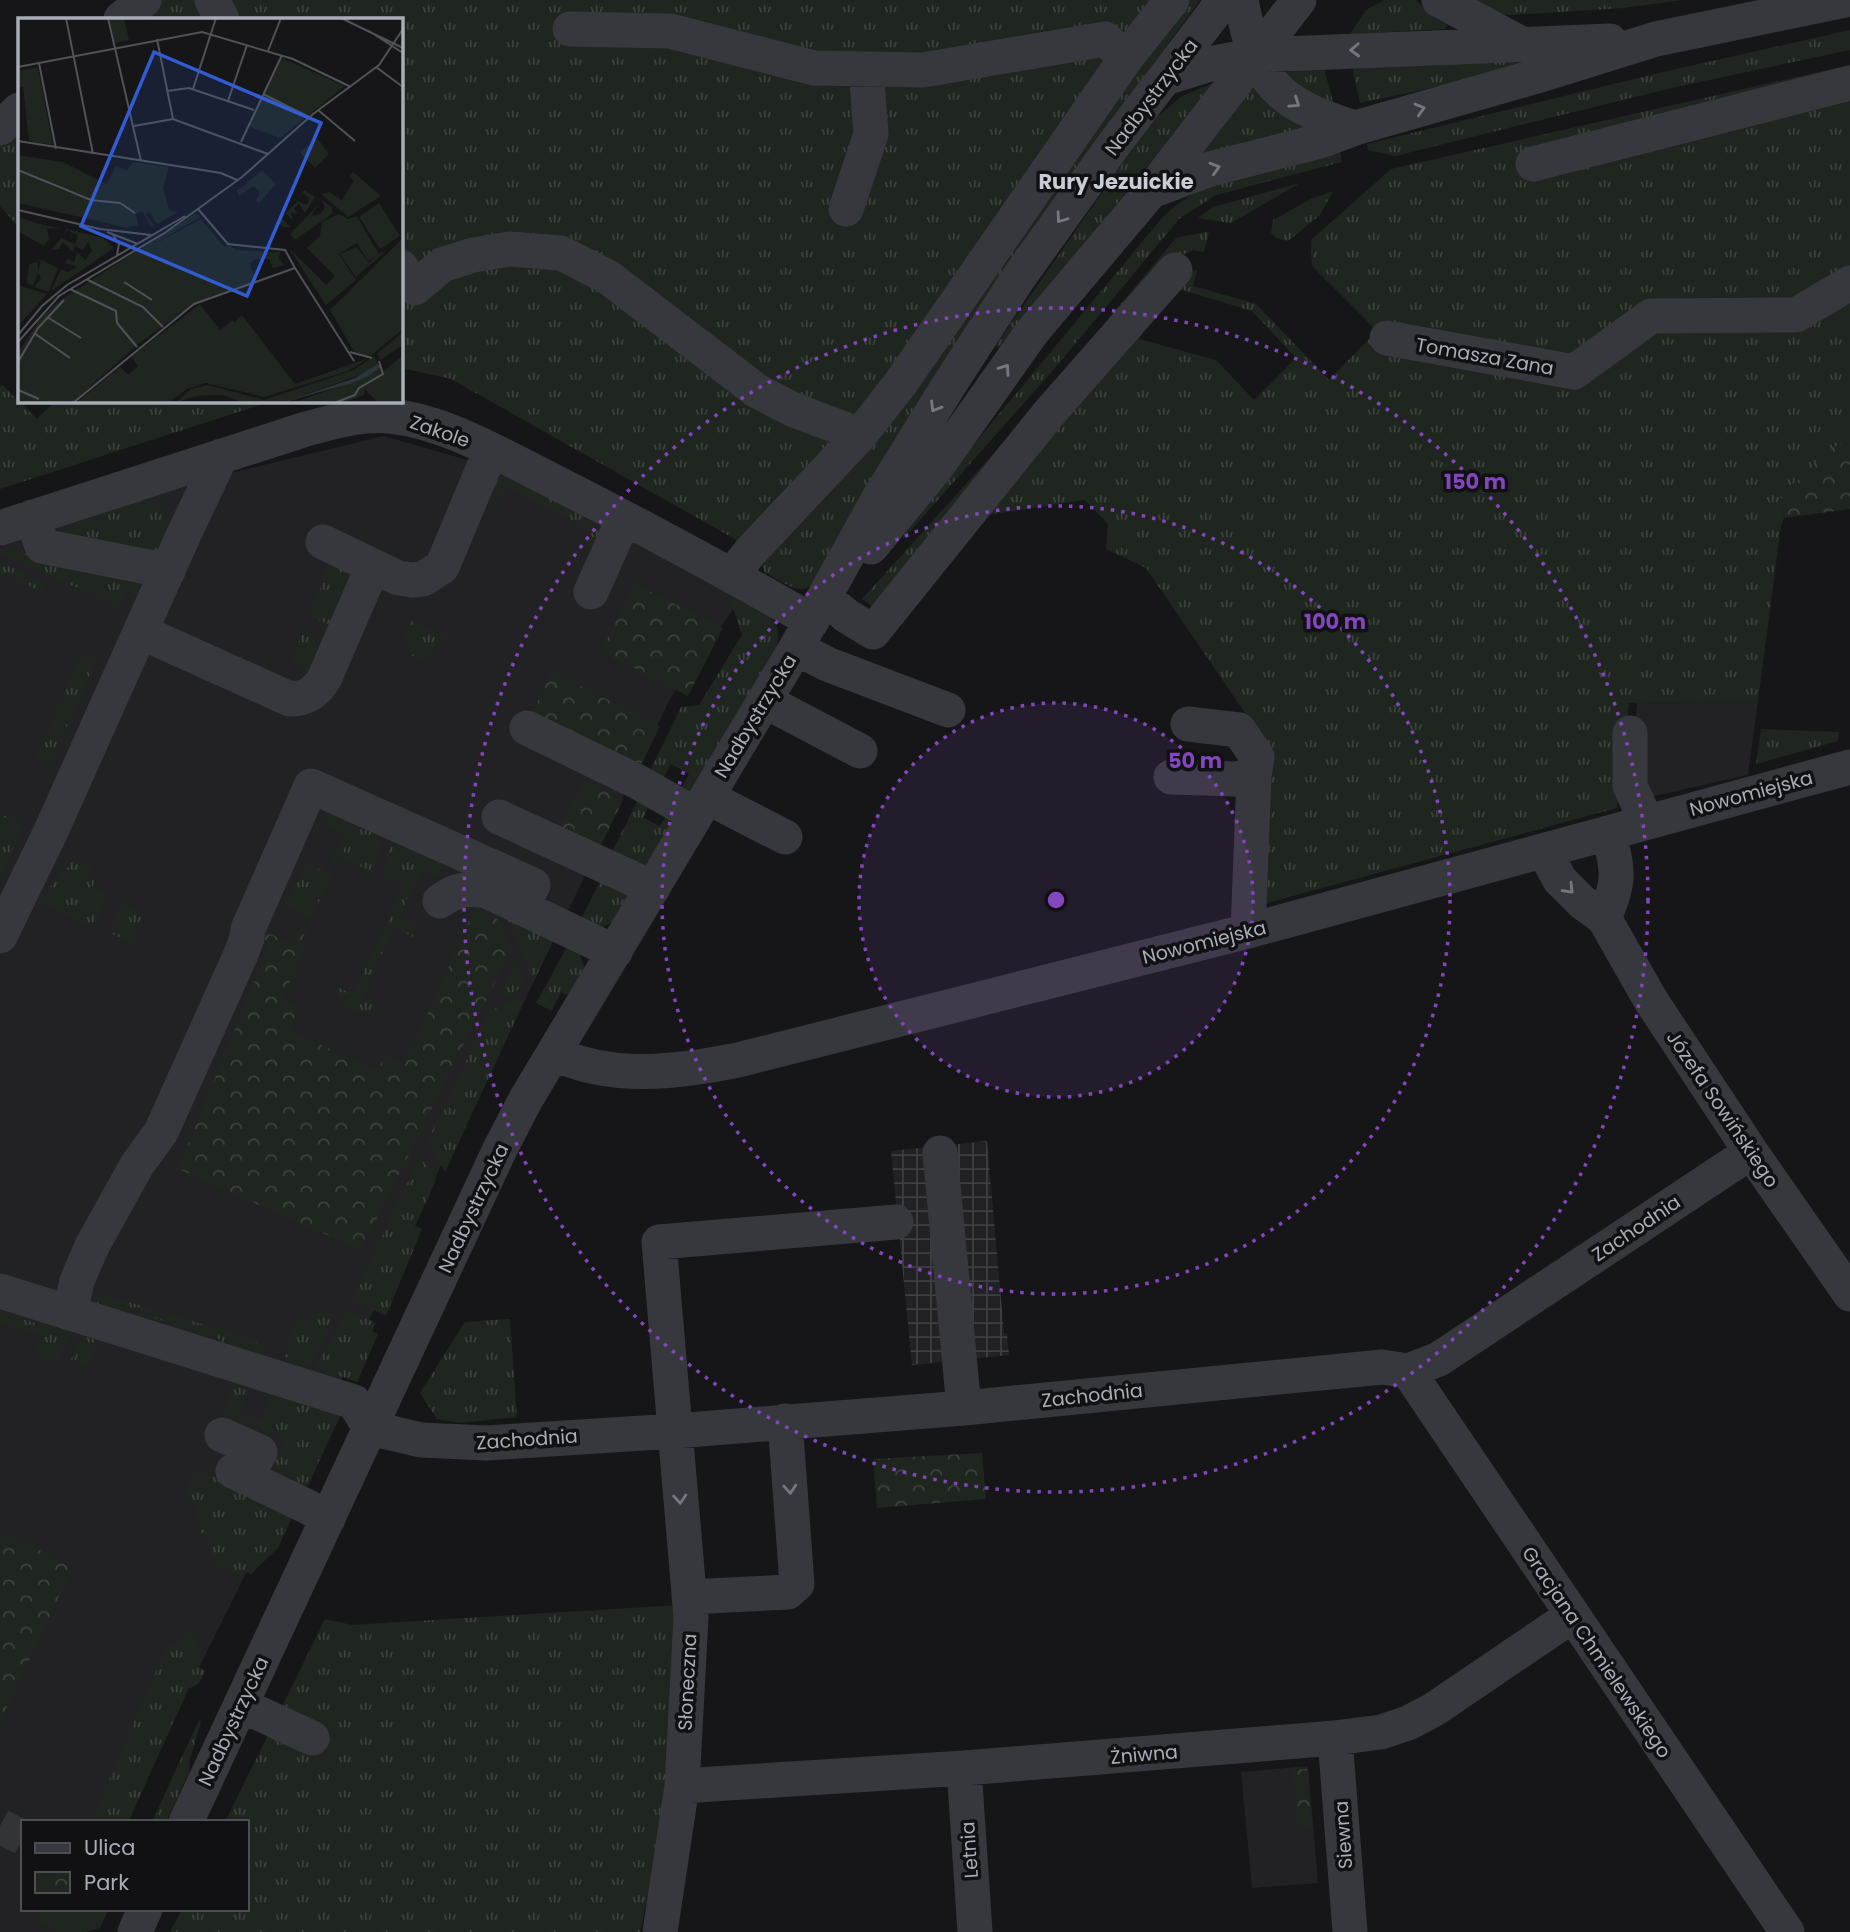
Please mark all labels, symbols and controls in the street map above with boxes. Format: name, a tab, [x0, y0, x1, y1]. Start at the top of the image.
inset map	[18, 18, 402, 402]
street label: Nadbystrzycka	[1098, 33, 1204, 161]
one-way arrow	[1349, 43, 1360, 58]
one-way arrow	[1287, 95, 1300, 107]
one-way arrow	[1414, 103, 1426, 118]
one-way arrow	[1209, 161, 1221, 176]
district label: Rury Jezuickie	[1038, 167, 1194, 196]
one-way arrow	[1057, 210, 1070, 223]
street label: Tomasza Zana	[1414, 331, 1556, 382]
one-way arrow	[997, 364, 1010, 377]
one-way arrow	[930, 400, 943, 413]
street label: Zakole	[406, 409, 473, 454]
text: 150 m	[1444, 467, 1506, 496]
text: 100 m	[1304, 607, 1366, 636]
street label: Nadbystrzycka	[708, 649, 803, 783]
text: 50 m	[1168, 746, 1222, 775]
street label: Nowomiejska	[1687, 764, 1816, 823]
one-way arrow	[1561, 880, 1574, 893]
centre of rings	[1044, 888, 1068, 912]
street label: Nowomiejska	[1139, 914, 1269, 971]
street label: Józefa Sowińskiego	[1660, 1026, 1785, 1193]
street label: Nadbystrzycka	[432, 1139, 515, 1277]
street label: Zachodnia	[1587, 1189, 1686, 1268]
street label: Zachodnia	[1040, 1377, 1144, 1414]
street label: Zachodnia	[475, 1422, 579, 1457]
one-way arrow	[782, 1484, 797, 1495]
one-way arrow	[673, 1493, 688, 1504]
street label: Gracjana Chmielewskiego	[1516, 1541, 1678, 1763]
street label: Słoneczna	[671, 1633, 704, 1731]
street label: Nadbystrzycka	[192, 1652, 275, 1790]
street label: Żniwna	[1109, 1738, 1179, 1771]
street label: Siewna	[1328, 1800, 1359, 1870]
legend	[21, 1820, 248, 1911]
street label: Letnia	[954, 1821, 985, 1879]
text: Ulica	[84, 1833, 135, 1862]
text: Park	[84, 1868, 129, 1897]

